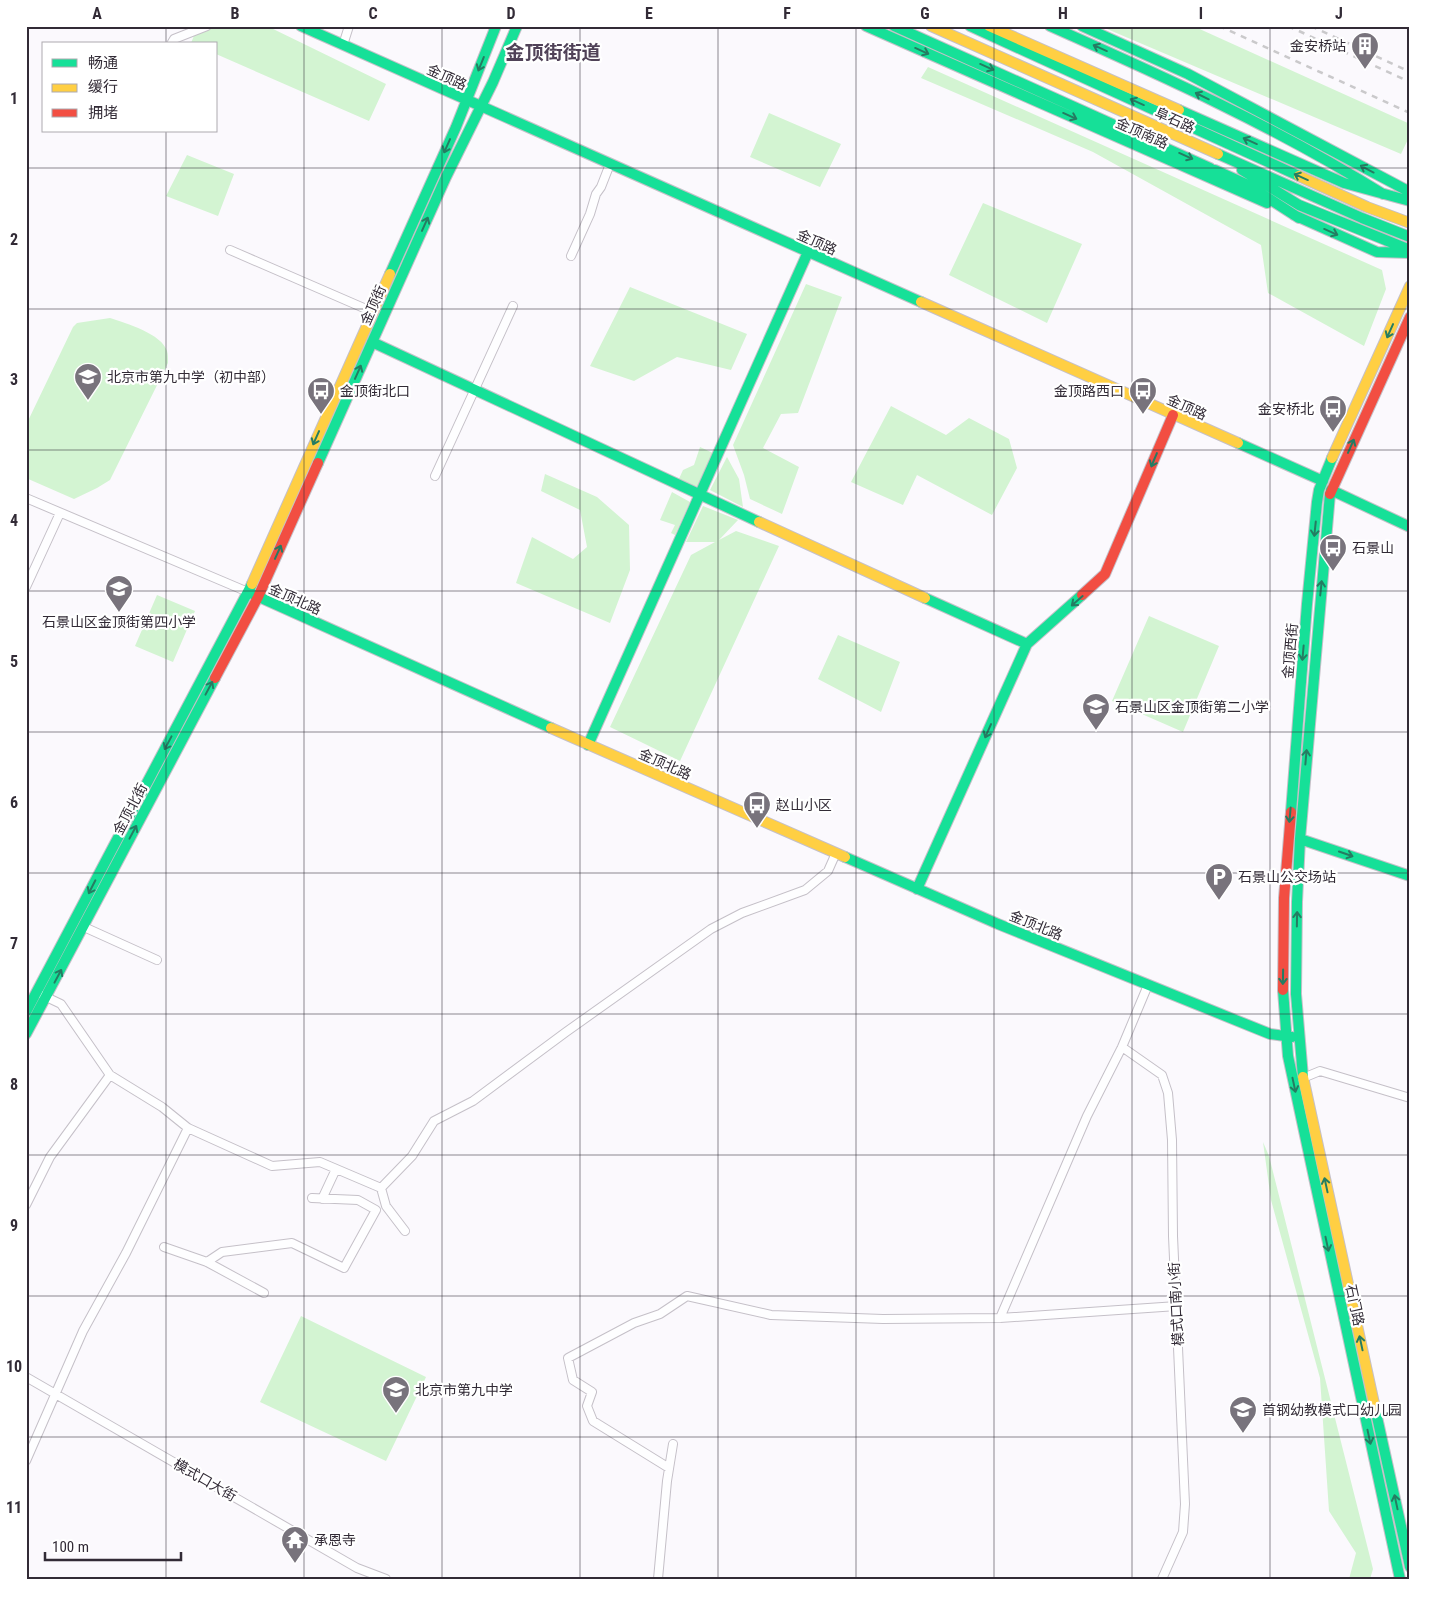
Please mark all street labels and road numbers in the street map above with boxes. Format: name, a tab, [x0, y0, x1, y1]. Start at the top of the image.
street label: 金顶路	[425, 61, 469, 93]
street label: 阜石路	[1153, 104, 1197, 136]
street label: 金顶南路	[1113, 114, 1171, 152]
street label: 金顶路	[795, 226, 839, 258]
street label: 金顶街	[357, 283, 389, 327]
street label: 金顶路	[1165, 391, 1209, 423]
street label: 金顶北路	[266, 580, 324, 618]
street label: 金顶西街	[1280, 622, 1300, 680]
street label: 金顶北路	[636, 745, 694, 783]
street label: 金顶北街	[110, 781, 150, 837]
street label: 金顶北路	[1007, 907, 1065, 943]
street label: 模式口南小街	[1166, 1262, 1186, 1346]
street label: 石门路	[1343, 1283, 1367, 1327]
street label: 模式口大街	[171, 1456, 239, 1504]

